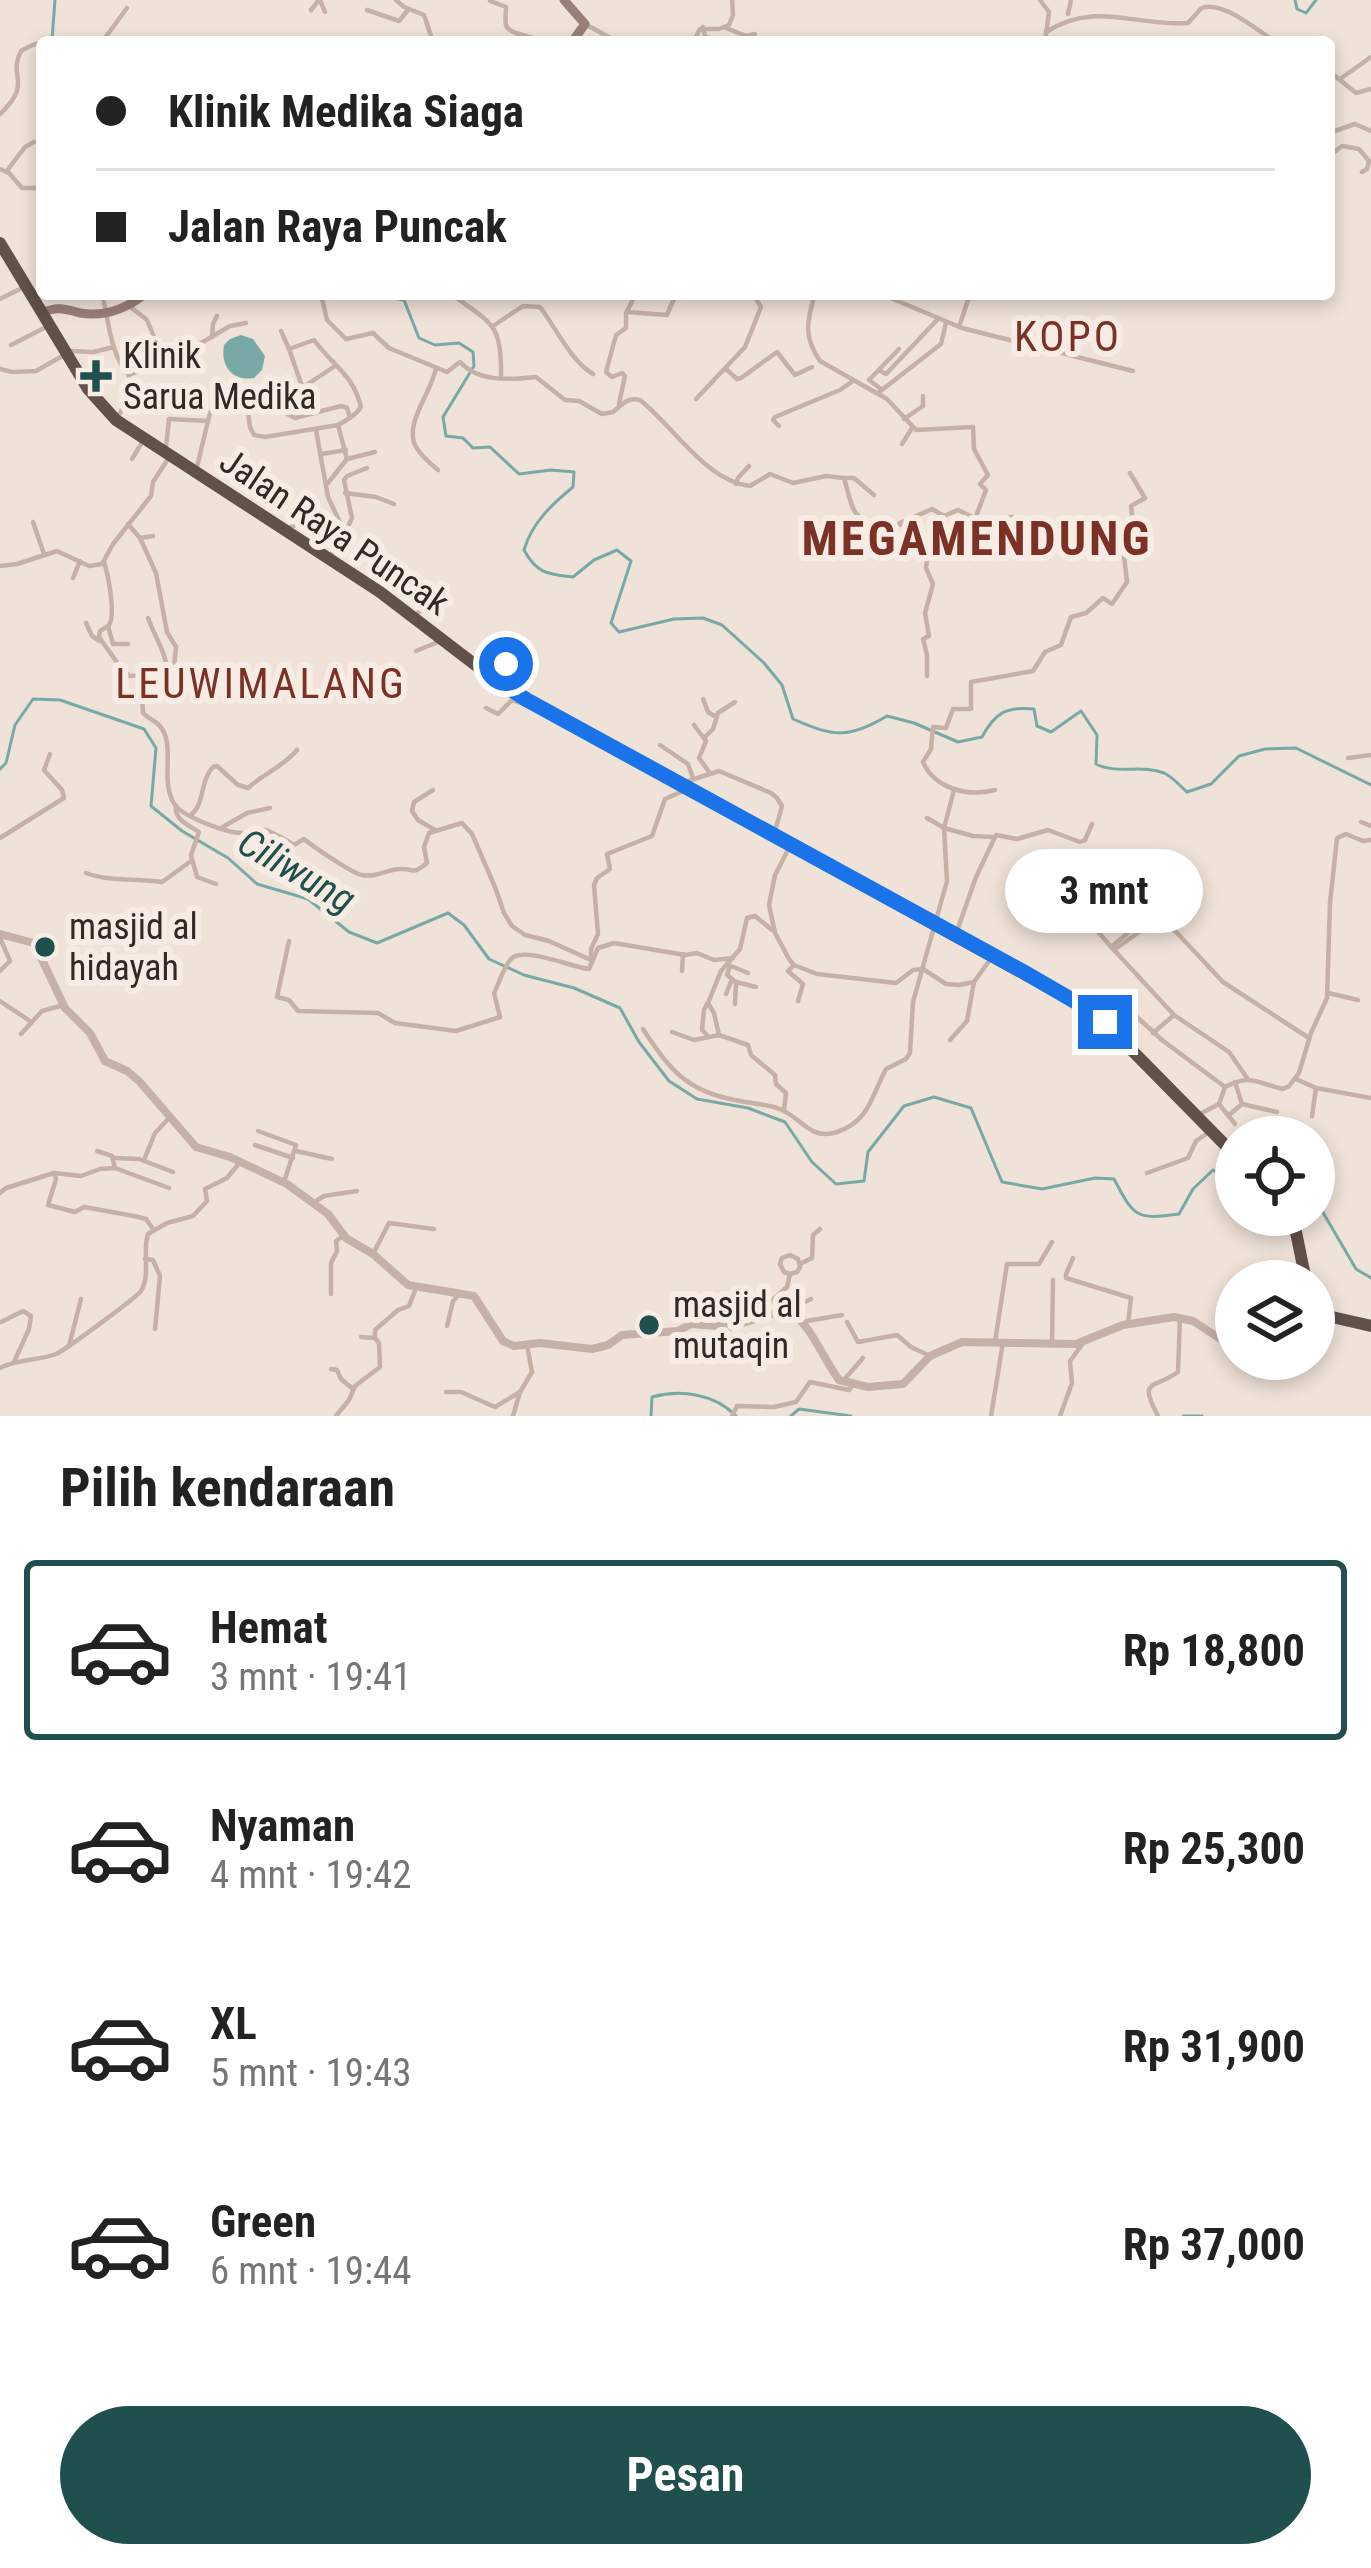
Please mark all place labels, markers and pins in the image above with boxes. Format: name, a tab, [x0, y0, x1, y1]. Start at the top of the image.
place label: Klinik Sarua Medika	[123, 335, 316, 418]
marker: Klinik Sarua Medika	[80, 360, 112, 392]
place label: masjid al hidayah	[69, 906, 198, 989]
marker: masjid al hidayah	[32, 934, 58, 960]
place label: masjid al mutaqin	[673, 1284, 802, 1367]
marker: masjid al mutaqin	[636, 1312, 662, 1338]

